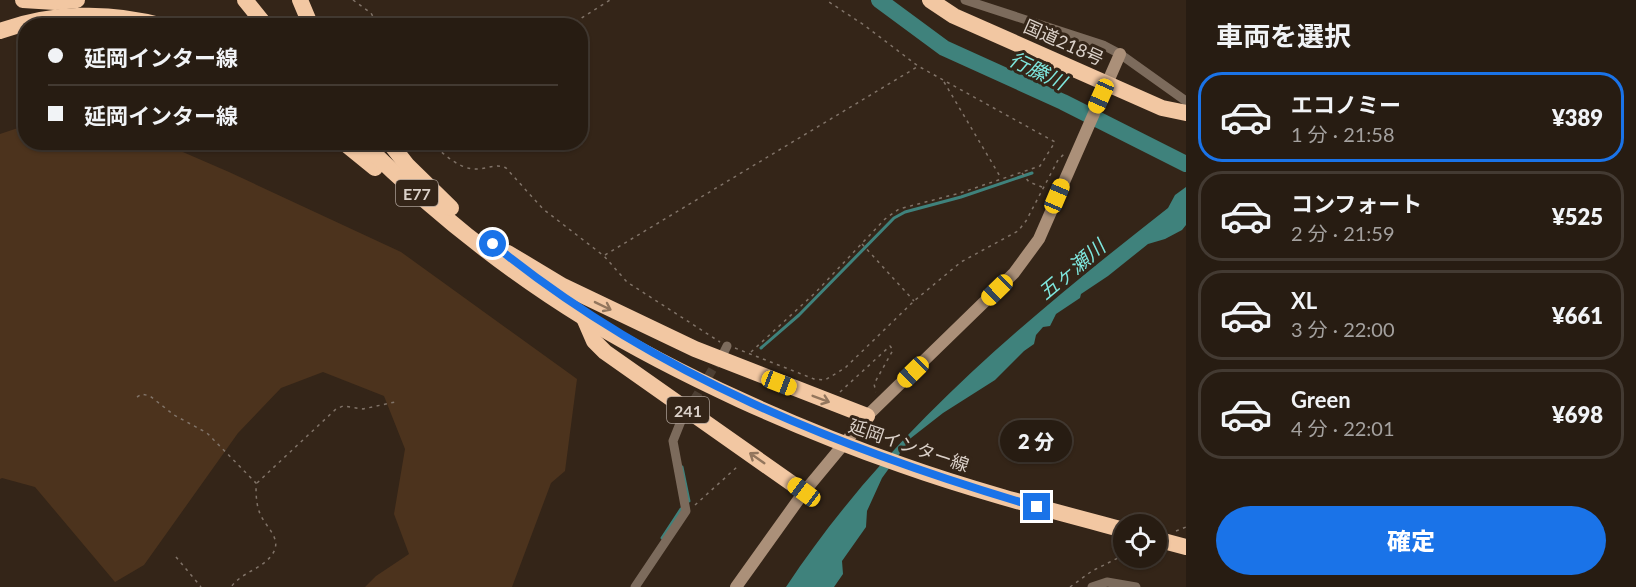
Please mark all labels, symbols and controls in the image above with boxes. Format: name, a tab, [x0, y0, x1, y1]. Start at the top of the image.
street label: 国道218号	[1021, 15, 1107, 69]
text: 車両を選択	[1216, 19, 1351, 52]
text: 延岡インター線	[84, 44, 238, 71]
water label: 行縢川	[1006, 46, 1072, 95]
car	[1085, 76, 1117, 116]
icon: car	[1219, 90, 1273, 144]
text: エコノミー	[1291, 91, 1401, 118]
text: 延岡インター線	[84, 102, 238, 129]
text: ¥389	[1552, 104, 1603, 131]
text: 1 分 · 21:58	[1291, 122, 1395, 146]
car	[1042, 176, 1072, 216]
road number: E77	[396, 180, 438, 206]
icon: car	[1219, 189, 1273, 243]
text: コンフォート	[1291, 190, 1422, 217]
text: ¥525	[1552, 203, 1603, 230]
text: 2 分 · 21:59	[1291, 221, 1395, 245]
route start	[479, 230, 506, 257]
water label: 五ヶ瀬川	[1033, 233, 1111, 304]
car	[978, 271, 1016, 309]
text: XL	[1291, 287, 1317, 314]
icon: car	[1219, 288, 1273, 342]
one-way arrow	[593, 300, 611, 312]
text: ¥661	[1552, 302, 1603, 329]
text: 3 分 · 22:00	[1291, 317, 1395, 341]
car	[894, 353, 932, 391]
car	[759, 368, 799, 398]
text: Green	[1291, 386, 1351, 413]
icon: car	[1219, 387, 1273, 441]
one-way arrow	[811, 394, 829, 405]
road number: 241	[667, 397, 709, 423]
text: ¥698	[1552, 401, 1603, 428]
street label: 延岡インター線	[846, 414, 972, 476]
text: 4 分 · 22:01	[1291, 416, 1395, 440]
callout: 2 分	[1001, 420, 1073, 462]
text: 2 分	[1018, 429, 1054, 453]
one-way arrow	[749, 452, 765, 464]
car	[784, 474, 824, 510]
route end	[1023, 493, 1050, 520]
button: 確定	[1216, 506, 1606, 575]
map controls	[1113, 514, 1167, 568]
button: locate	[1113, 514, 1167, 568]

